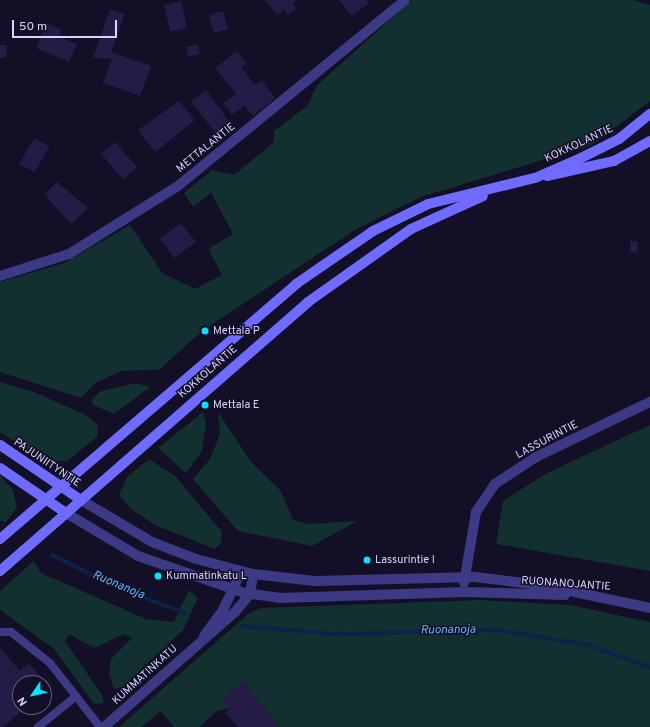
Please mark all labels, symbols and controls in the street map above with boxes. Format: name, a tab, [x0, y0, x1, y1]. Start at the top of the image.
scale bar	[14, 12, 119, 38]
text: 50 m	[19, 19, 47, 35]
street label: METTALANTIE	[174, 120, 238, 176]
street label: KOKKOLANTIE	[543, 122, 615, 166]
place label: Mettala P	[213, 324, 260, 338]
marker: Mettala P	[200, 326, 210, 336]
street label: KOKKOLANTIE	[176, 343, 240, 401]
place label: Mettala E	[213, 398, 259, 412]
marker: Mettala E	[200, 400, 210, 410]
street label: LASSURINTIE	[514, 418, 580, 462]
street label: PAJUNIITYNTIE	[11, 436, 83, 490]
place label: Lassurintie I	[375, 553, 435, 567]
marker: Lassurintie I	[362, 555, 372, 565]
water label: Ruonanoja	[90, 569, 146, 603]
place label: Kummatinkatu L	[166, 569, 247, 583]
marker: Kummatinkatu L	[153, 571, 163, 581]
street label: RUONANOJANTIE	[521, 574, 611, 594]
water label: Ruonanoja	[420, 623, 476, 639]
street label: KUMMATINKATU	[110, 642, 180, 708]
north arrow	[12, 675, 52, 715]
text: N	[15, 694, 31, 708]

